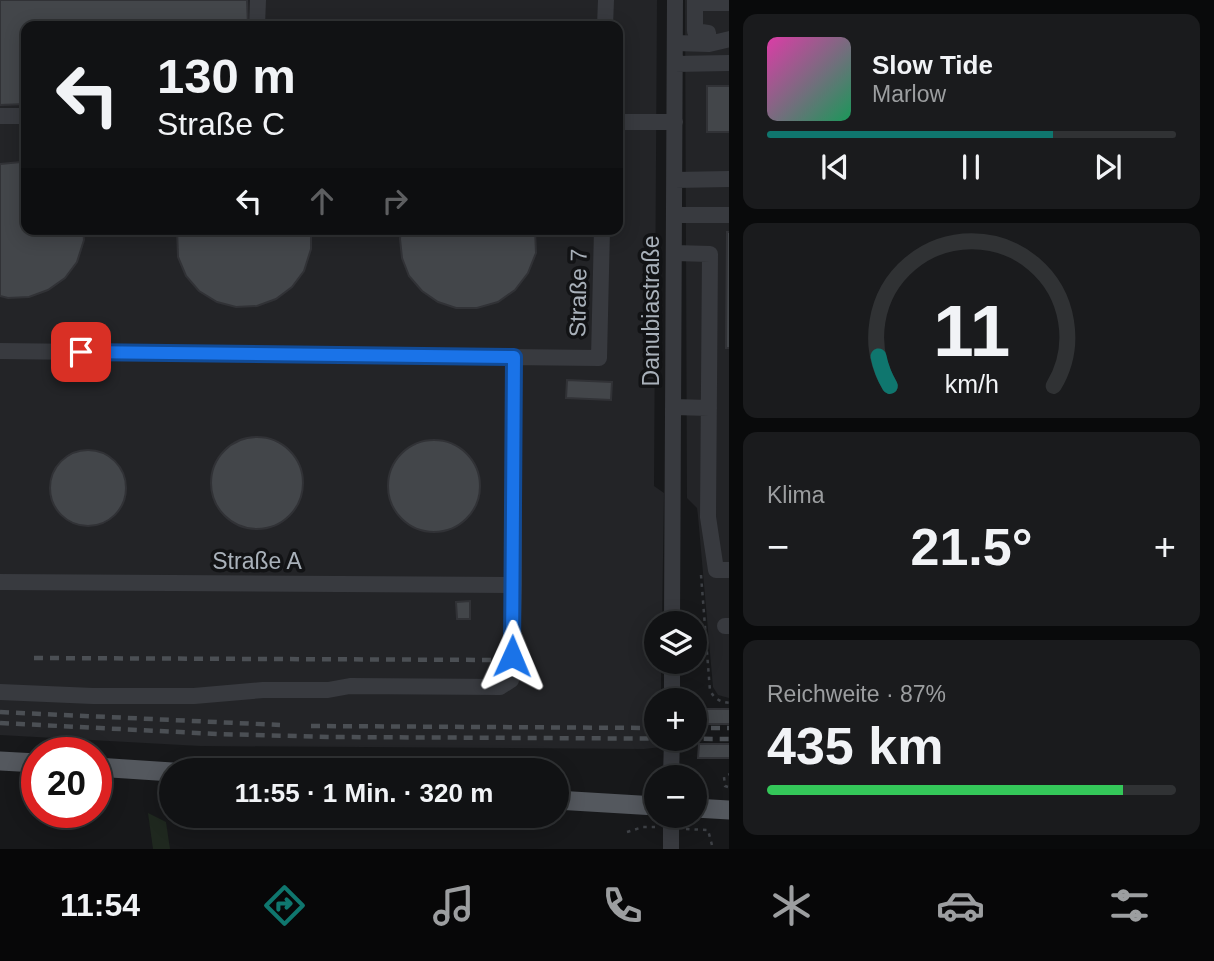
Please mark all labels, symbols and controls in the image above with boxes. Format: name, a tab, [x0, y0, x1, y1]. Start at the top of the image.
icon: left	[42, 49, 133, 140]
text: 130 m	[157, 49, 296, 103]
text: Slow Tide	[872, 50, 993, 80]
text: Marlow	[872, 81, 946, 107]
text: Straße C	[157, 106, 285, 142]
icon: previous	[816, 148, 854, 186]
icon: pause	[952, 148, 990, 186]
icon: next	[1089, 148, 1127, 186]
icon: left	[230, 182, 268, 220]
icon: ahead	[303, 182, 341, 220]
icon: right	[376, 182, 414, 220]
street label: Danubiastraße	[638, 236, 664, 386]
street label: Straße 7	[564, 249, 592, 337]
text: 11	[933, 291, 1010, 372]
pin	[51, 322, 111, 382]
icon: arrive	[62, 333, 100, 371]
text: km/h	[944, 370, 999, 398]
text: Klima	[767, 482, 825, 508]
text: 21.5°	[910, 518, 1033, 576]
text: −	[767, 526, 789, 568]
text: +	[1154, 526, 1176, 568]
street label: Straße A	[212, 548, 302, 574]
map controls	[644, 611, 707, 828]
button: layers	[644, 611, 707, 674]
position arrow	[475, 619, 549, 693]
text: Reichweite · 87%	[767, 681, 946, 707]
button: +	[644, 688, 707, 751]
text: 435 km	[767, 717, 943, 775]
speed limit sign: 20	[21, 737, 112, 828]
button: −	[644, 765, 707, 828]
text: 11:55 · 1 Min. · 320 m	[235, 778, 493, 808]
icon: directions	[260, 881, 309, 930]
icon: music	[429, 881, 478, 930]
icon: phone	[598, 881, 647, 930]
icon: climate	[767, 881, 816, 930]
icon: car	[936, 881, 985, 930]
icon: filters	[1105, 881, 1154, 930]
text: 11:54	[60, 887, 140, 923]

